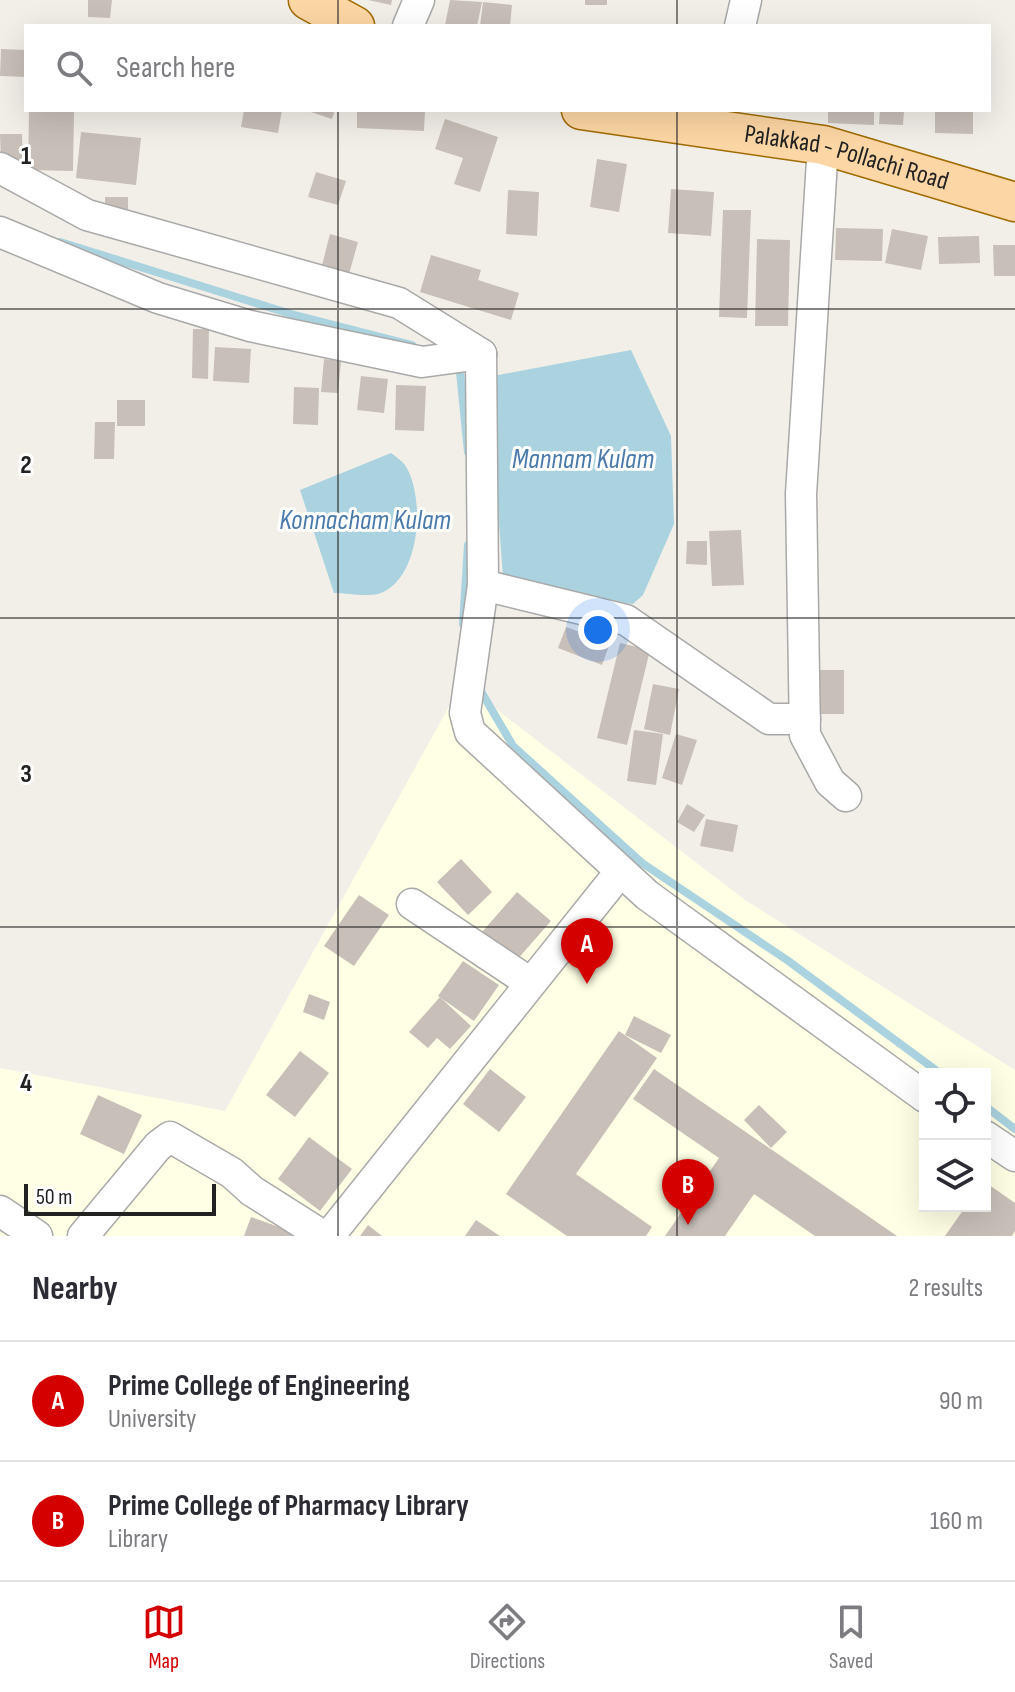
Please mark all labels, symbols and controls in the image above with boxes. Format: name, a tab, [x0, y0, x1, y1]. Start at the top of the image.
search box	[24, 24, 991, 112]
icon: search	[52, 46, 96, 90]
text: Search here	[116, 50, 235, 86]
street label: Palakkad - Pollachi Road	[742, 118, 952, 197]
text: 1	[21, 141, 31, 172]
water label: Mannam Kulam	[512, 443, 654, 476]
text: 2	[20, 450, 32, 481]
water label: Konnacham Kulam	[279, 504, 451, 537]
your location	[578, 610, 618, 650]
text: 3	[20, 759, 32, 790]
pin: A	[561, 918, 613, 984]
text: 4	[20, 1068, 32, 1099]
map controls	[919, 1068, 991, 1212]
button: locate	[919, 1068, 991, 1140]
button: layers	[919, 1140, 991, 1212]
pin: B	[662, 1159, 714, 1225]
scale bar	[24, 1180, 216, 1216]
text: 50 m	[36, 1184, 72, 1211]
text: Nearby	[32, 1268, 118, 1309]
text: 2 results	[909, 1273, 983, 1304]
text: Prime College of Engineering	[108, 1368, 410, 1404]
text: A	[52, 1386, 64, 1417]
text: 90 m	[939, 1386, 983, 1417]
text: University	[108, 1404, 196, 1435]
text: Prime College of Pharmacy Library	[108, 1488, 469, 1524]
text: B	[52, 1506, 64, 1537]
text: 160 m	[930, 1506, 983, 1537]
text: Library	[108, 1524, 168, 1555]
tab: Map	[142, 1600, 186, 1675]
tab: Directions	[470, 1600, 545, 1675]
tab: Saved	[829, 1600, 873, 1675]

